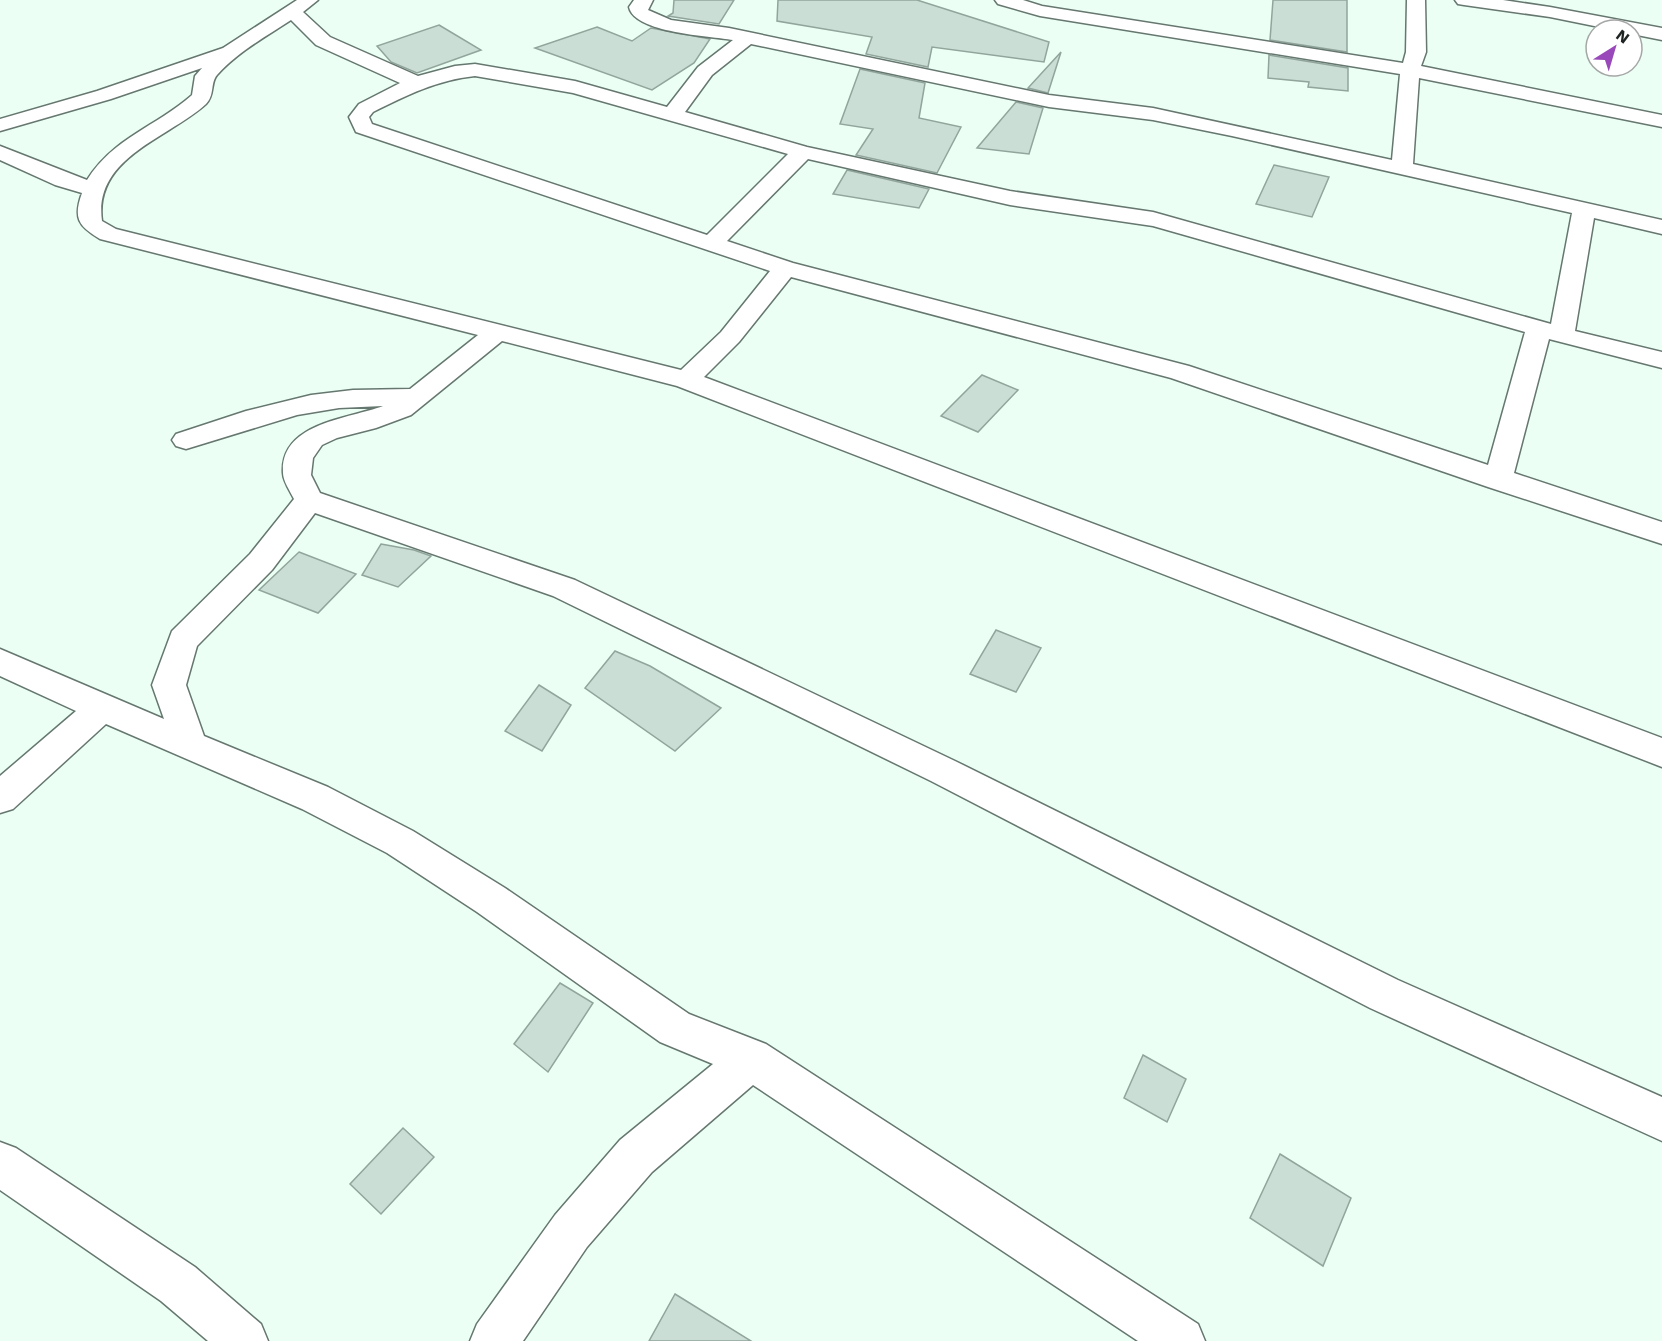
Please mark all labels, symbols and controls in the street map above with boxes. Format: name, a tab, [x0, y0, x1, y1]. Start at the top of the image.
north arrow	[1584, 18, 1644, 78]
text: N	[1612, 25, 1633, 48]

